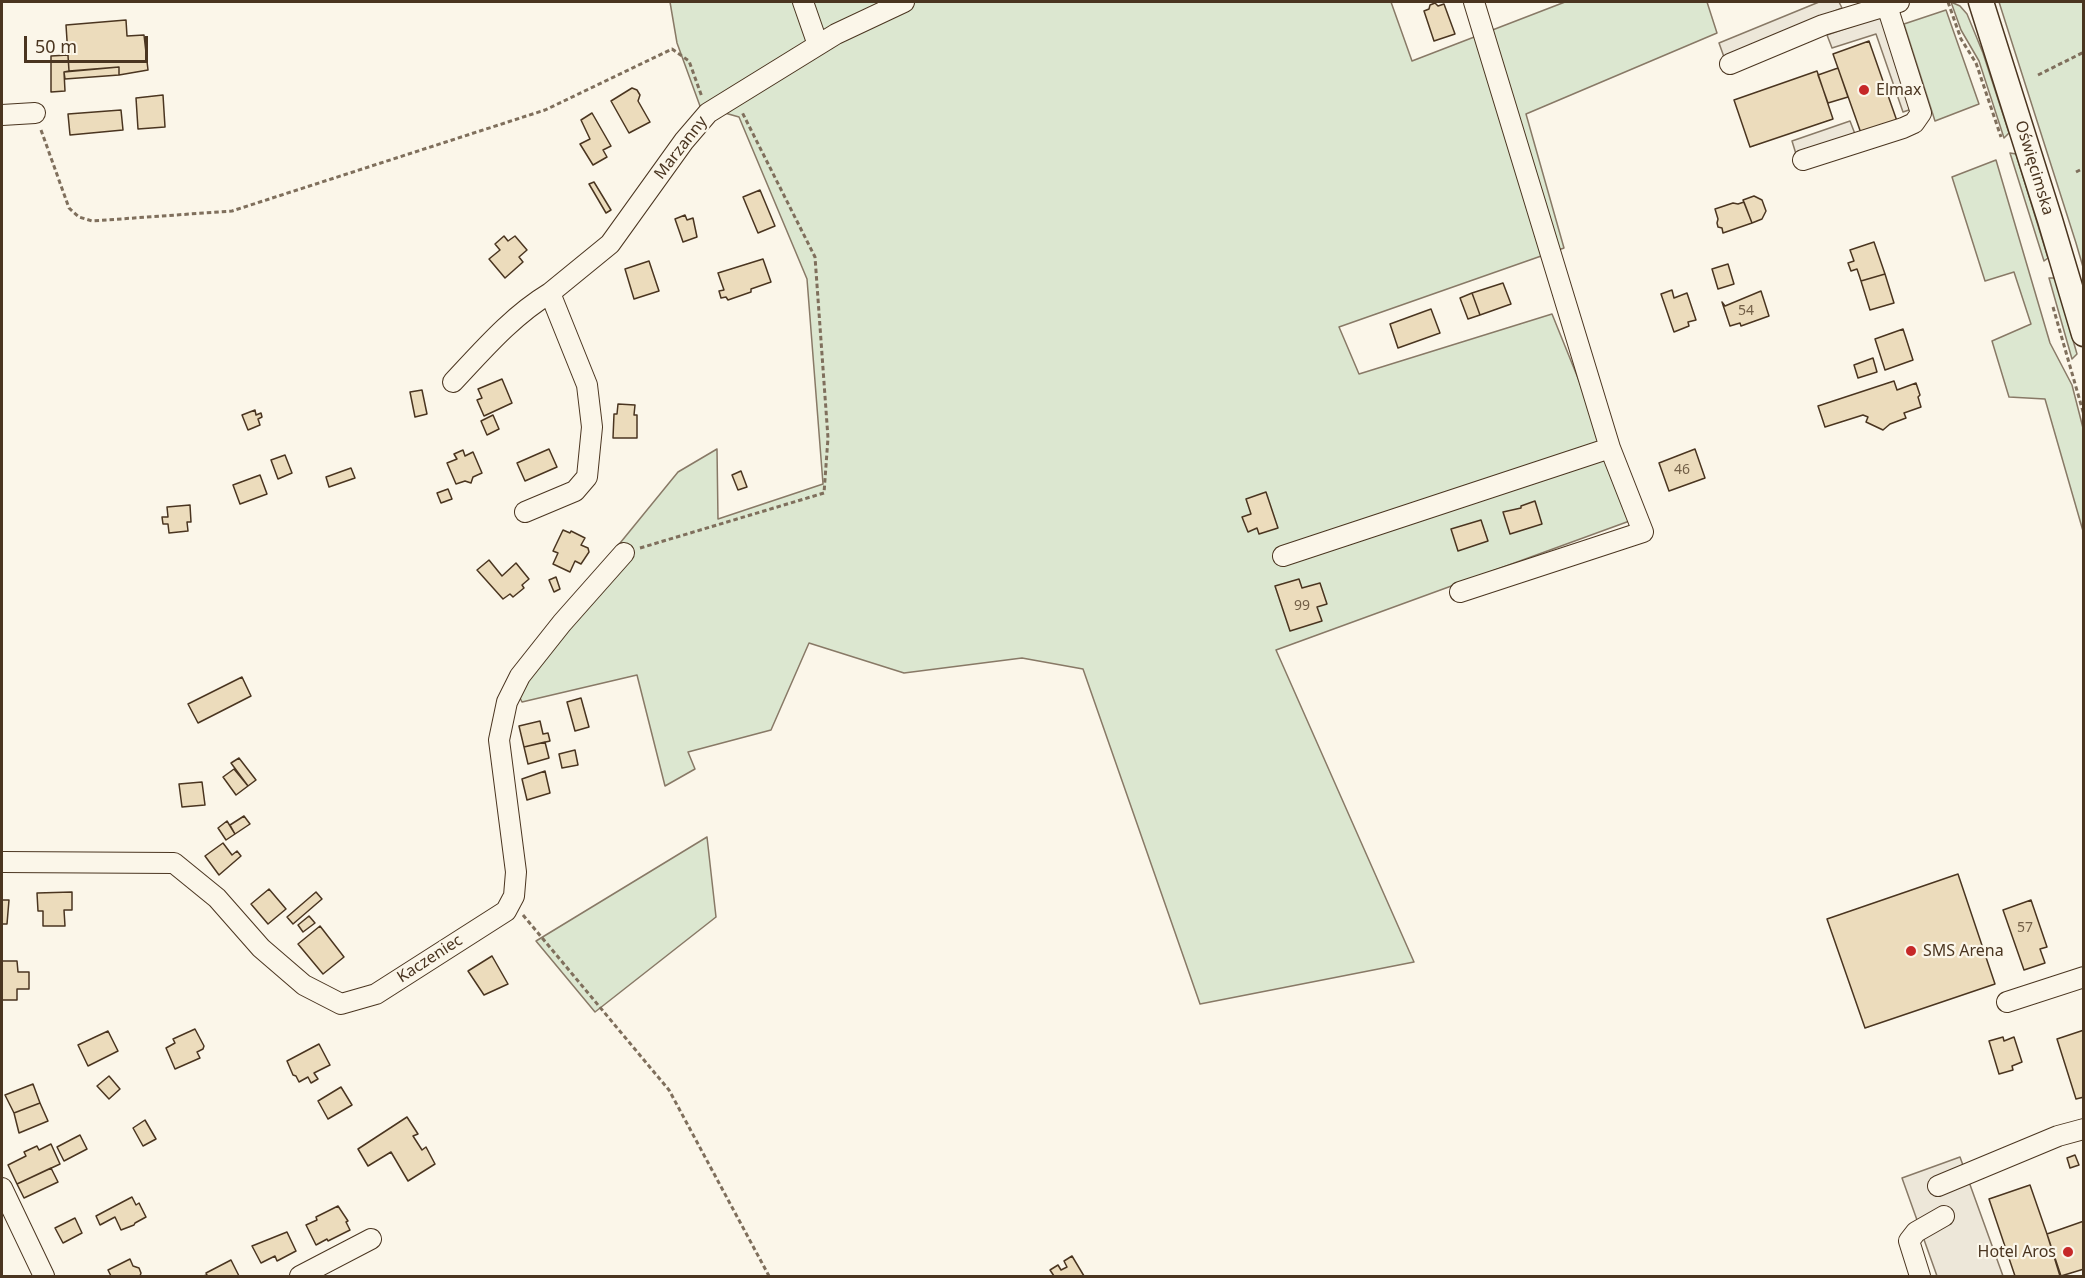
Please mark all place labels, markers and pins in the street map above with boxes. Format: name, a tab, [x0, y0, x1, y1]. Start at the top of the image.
place label: Elmax	[1876, 80, 1921, 100]
marker: Elmax	[1857, 83, 1871, 97]
place label: SMS Arena	[1923, 941, 2004, 961]
marker: SMS Arena	[1904, 944, 1918, 958]
place label: Hotel Aros	[1978, 1242, 2056, 1262]
marker: Hotel Aros	[2061, 1245, 2075, 1259]

